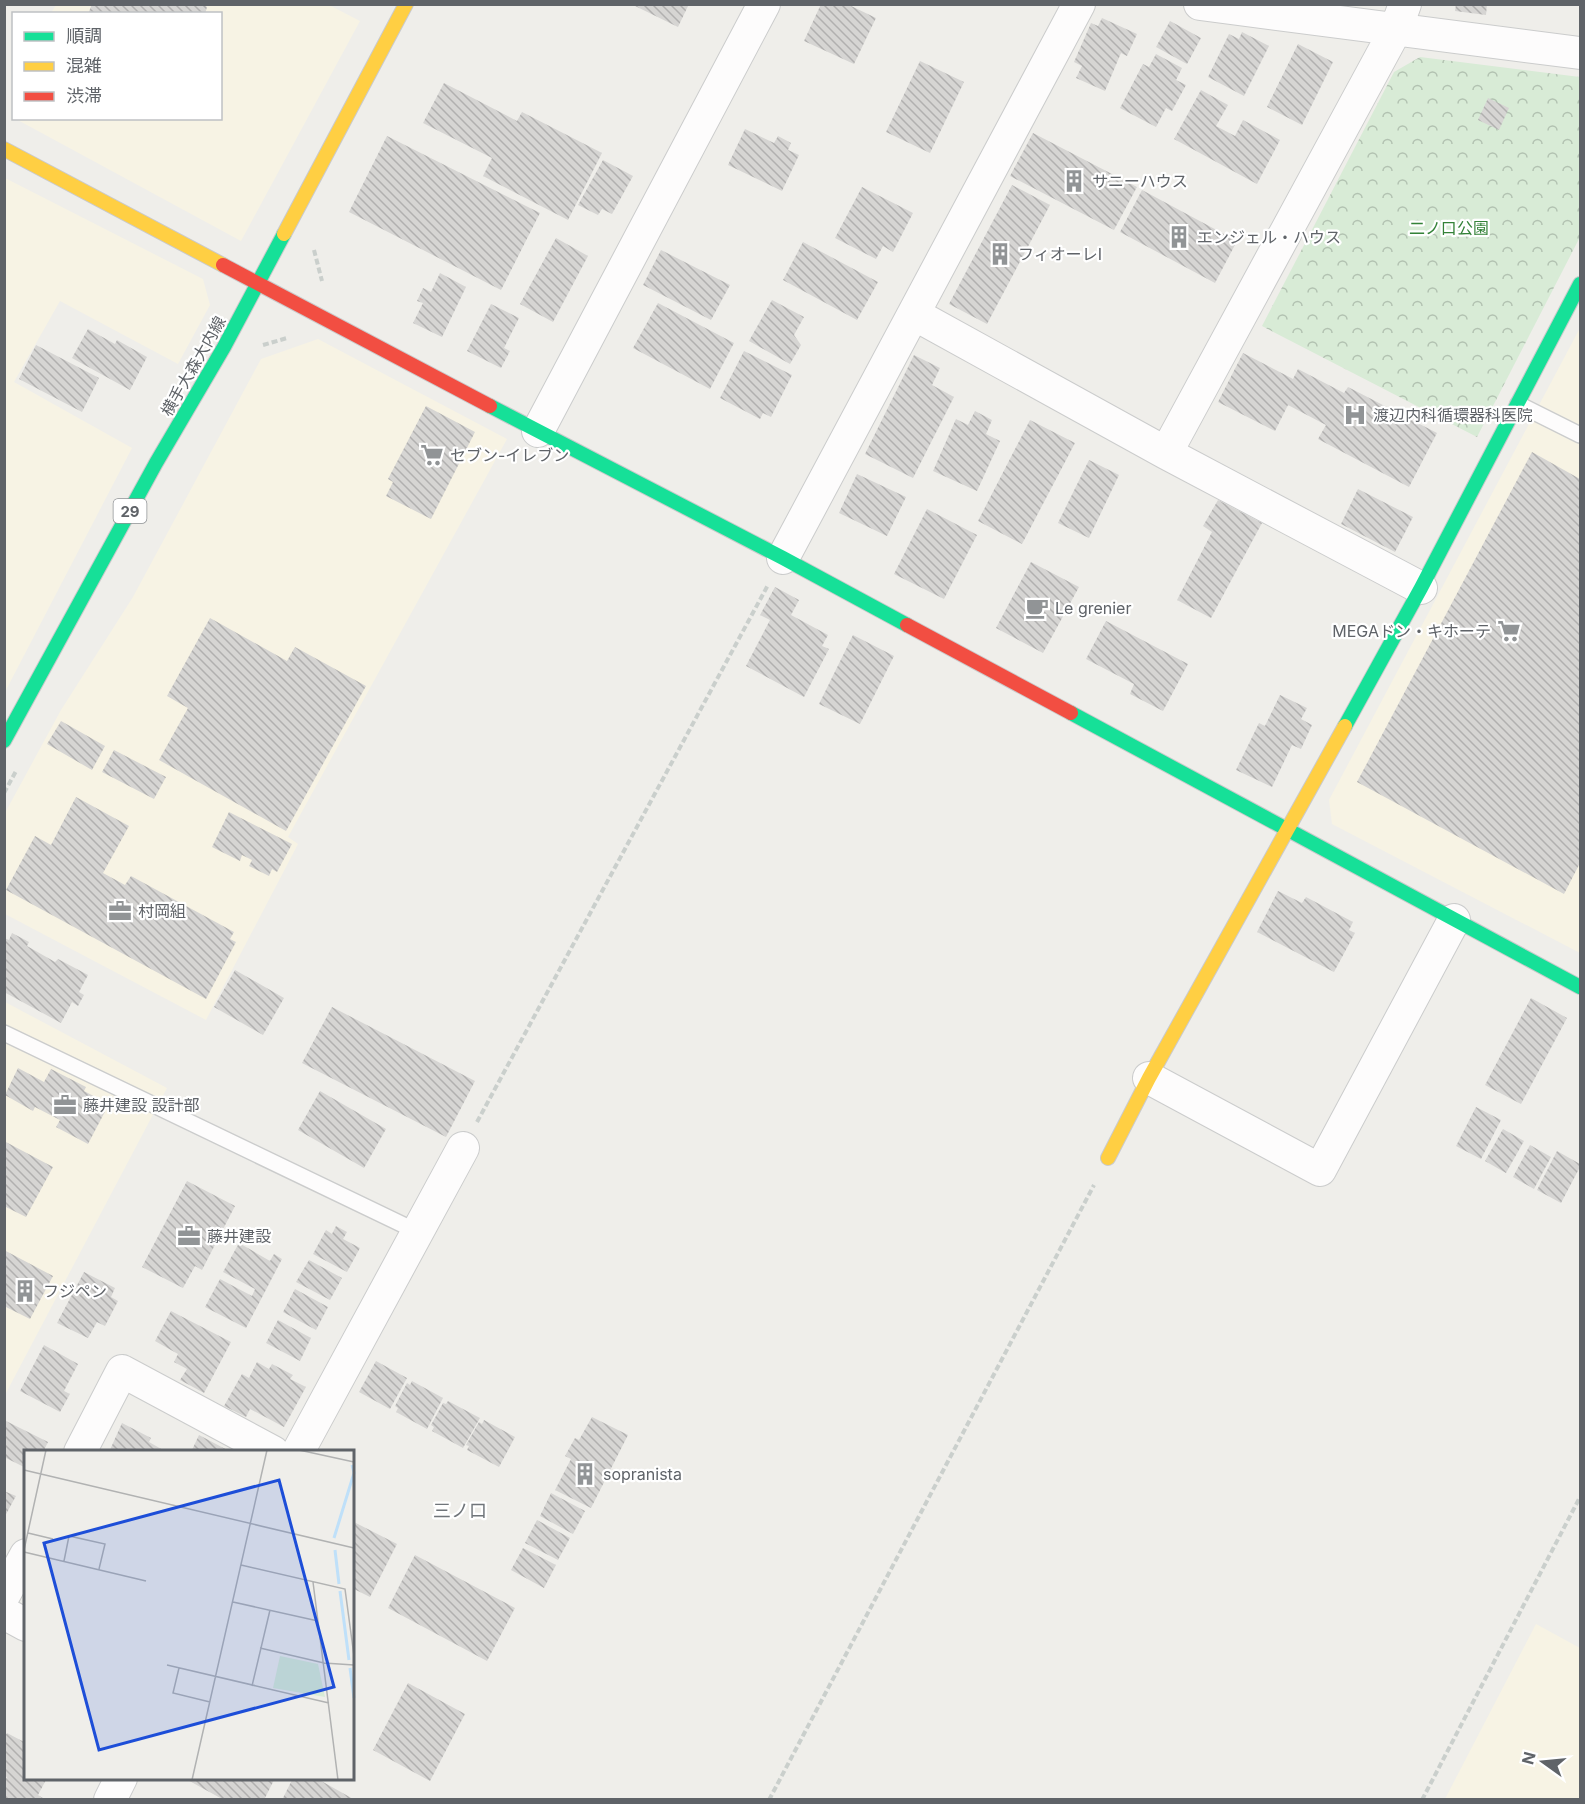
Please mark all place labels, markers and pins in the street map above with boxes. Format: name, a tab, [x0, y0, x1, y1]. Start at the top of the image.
building icon: サニーハウス	[1061, 168, 1087, 194]
place label: サニーハウス	[1092, 171, 1188, 191]
building icon: エンジェル・ハウス	[1166, 224, 1192, 250]
place label: エンジェル・ハウス	[1197, 227, 1341, 247]
building icon: フィオーレⅠ	[987, 241, 1013, 267]
place label: フィオーレⅠ	[1018, 244, 1102, 264]
hospital icon: 渡辺内科循環器科医院	[1342, 402, 1368, 428]
place label: 渡辺内科循環器科医院	[1373, 405, 1533, 425]
supermarket icon: セブン-イレブン	[419, 442, 445, 468]
place label: セブン-イレブン	[450, 445, 569, 465]
cafe icon: Le grenier	[1024, 595, 1050, 621]
place label: Le grenier	[1055, 598, 1131, 618]
supermarket icon: MEGAドン・キホーテ	[1496, 618, 1522, 644]
place label: MEGAドン・キホーテ	[1332, 621, 1491, 641]
office icon: 村岡組	[107, 898, 133, 924]
place label: 村岡組	[138, 901, 186, 921]
office icon: 藤井建設 設計部	[52, 1092, 78, 1118]
place label: 藤井建設 設計部	[83, 1095, 200, 1115]
office icon: 藤井建設	[176, 1223, 202, 1249]
place label: 藤井建設	[207, 1226, 271, 1246]
building icon: フジペン	[12, 1278, 38, 1304]
place label: フジペン	[43, 1281, 107, 1301]
building icon: sopranista	[572, 1461, 598, 1487]
place label: sopranista	[603, 1464, 682, 1484]

